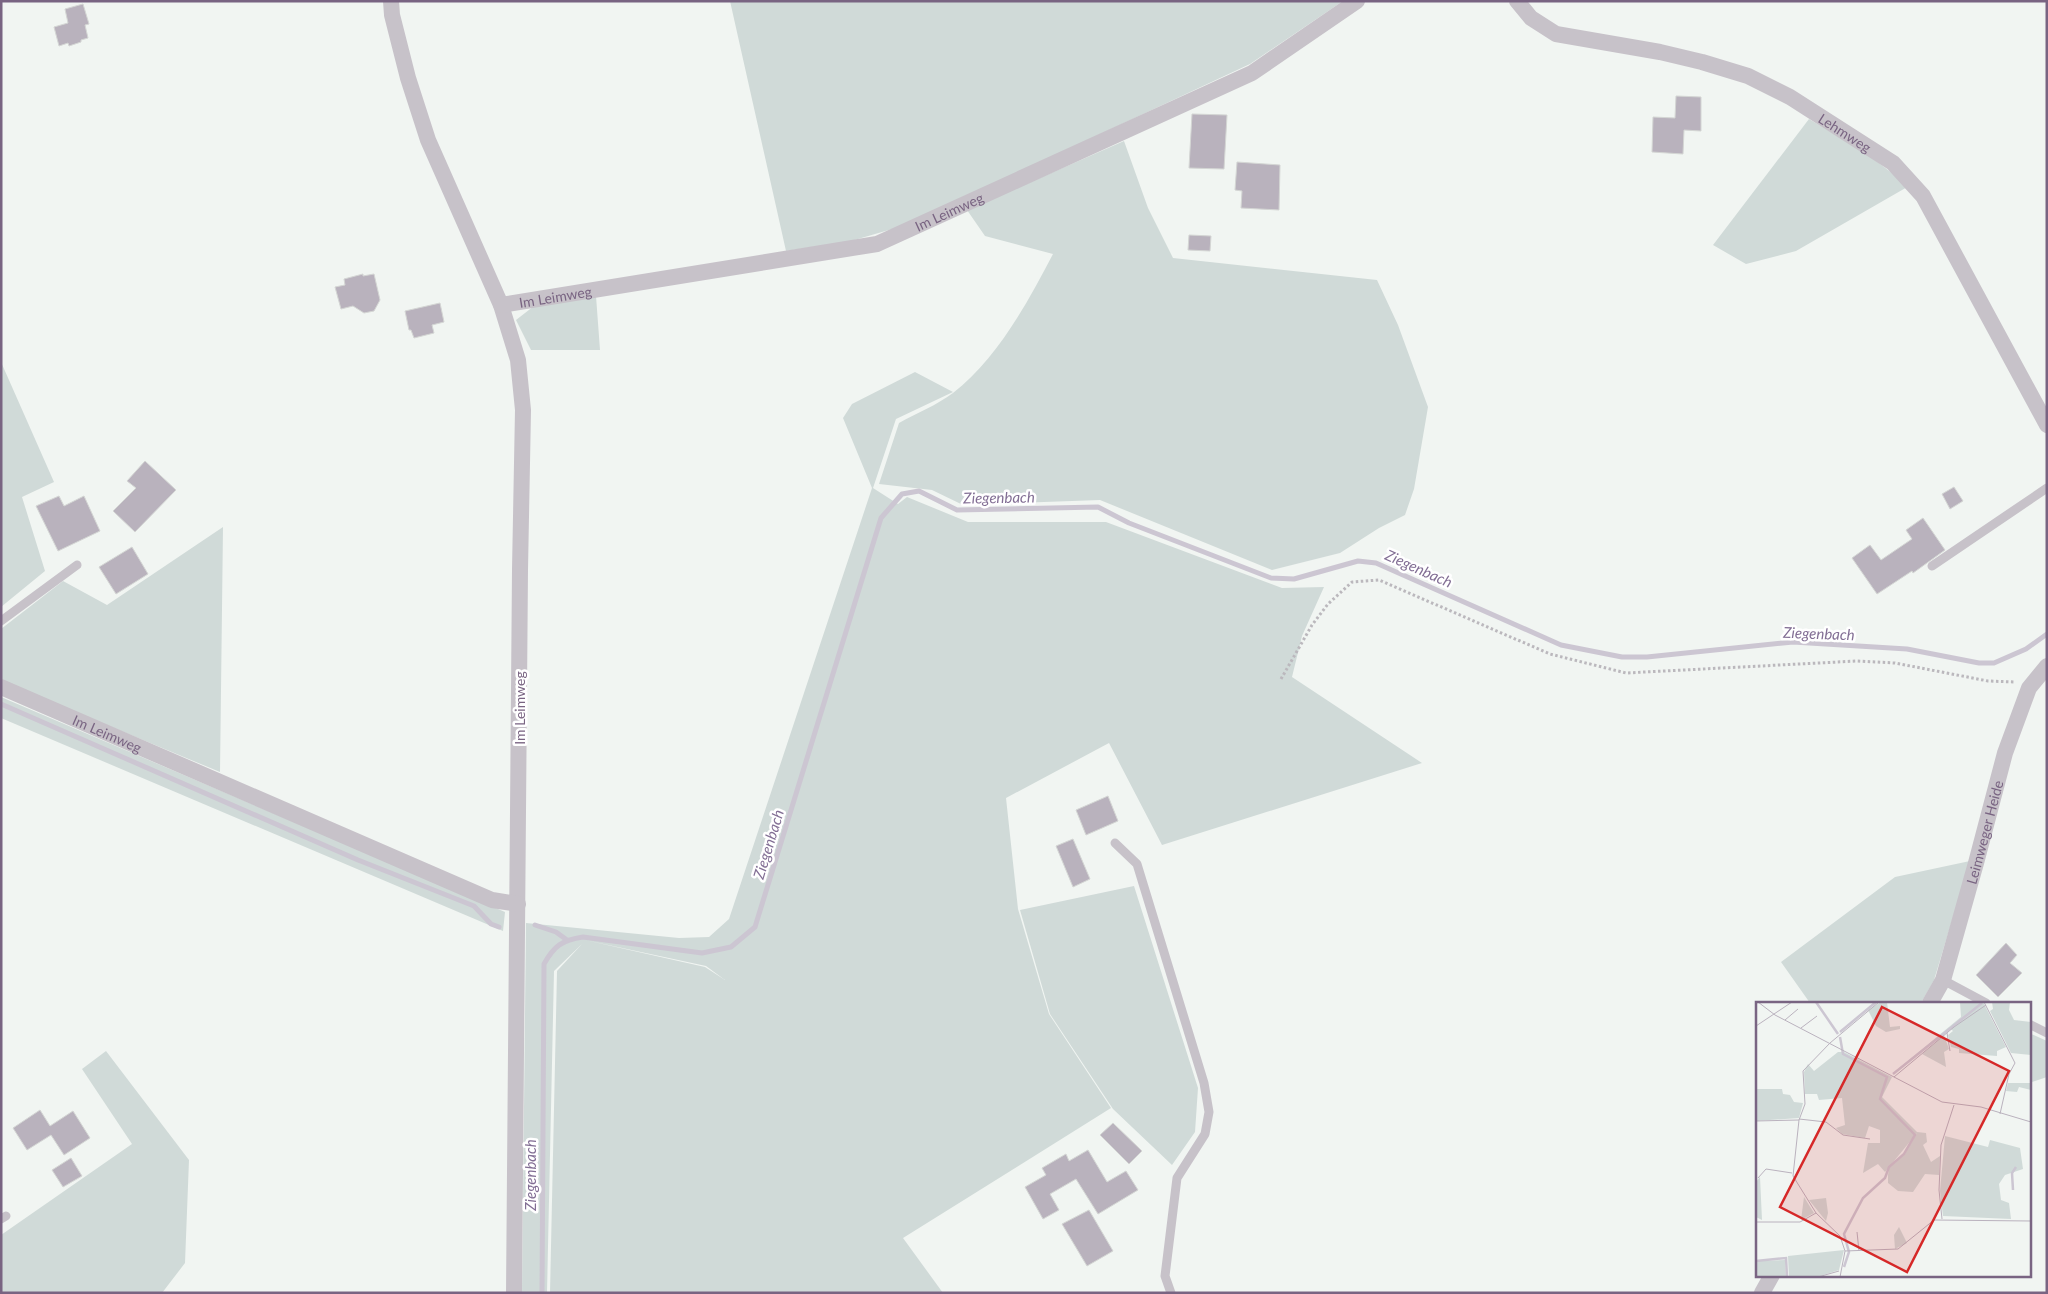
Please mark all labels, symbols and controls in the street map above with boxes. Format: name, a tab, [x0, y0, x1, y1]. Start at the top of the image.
street label: Lehmweg	[1816, 109, 1875, 155]
street label: Im Leimweg	[912, 188, 986, 234]
street label: Im Leimweg	[518, 282, 593, 310]
water label: Ziegenbach	[962, 487, 1035, 507]
water label: Ziegenbach	[1382, 545, 1455, 591]
water label: Ziegenbach	[1782, 623, 1855, 643]
street label: Im Leimweg	[511, 671, 528, 745]
street label: Im Leimweg	[70, 711, 145, 756]
street label: Leimweger Heide	[1962, 778, 2006, 886]
water label: Ziegenbach	[749, 807, 787, 882]
inset map	[1756, 1002, 2030, 1276]
water label: Ziegenbach	[521, 1139, 539, 1212]

